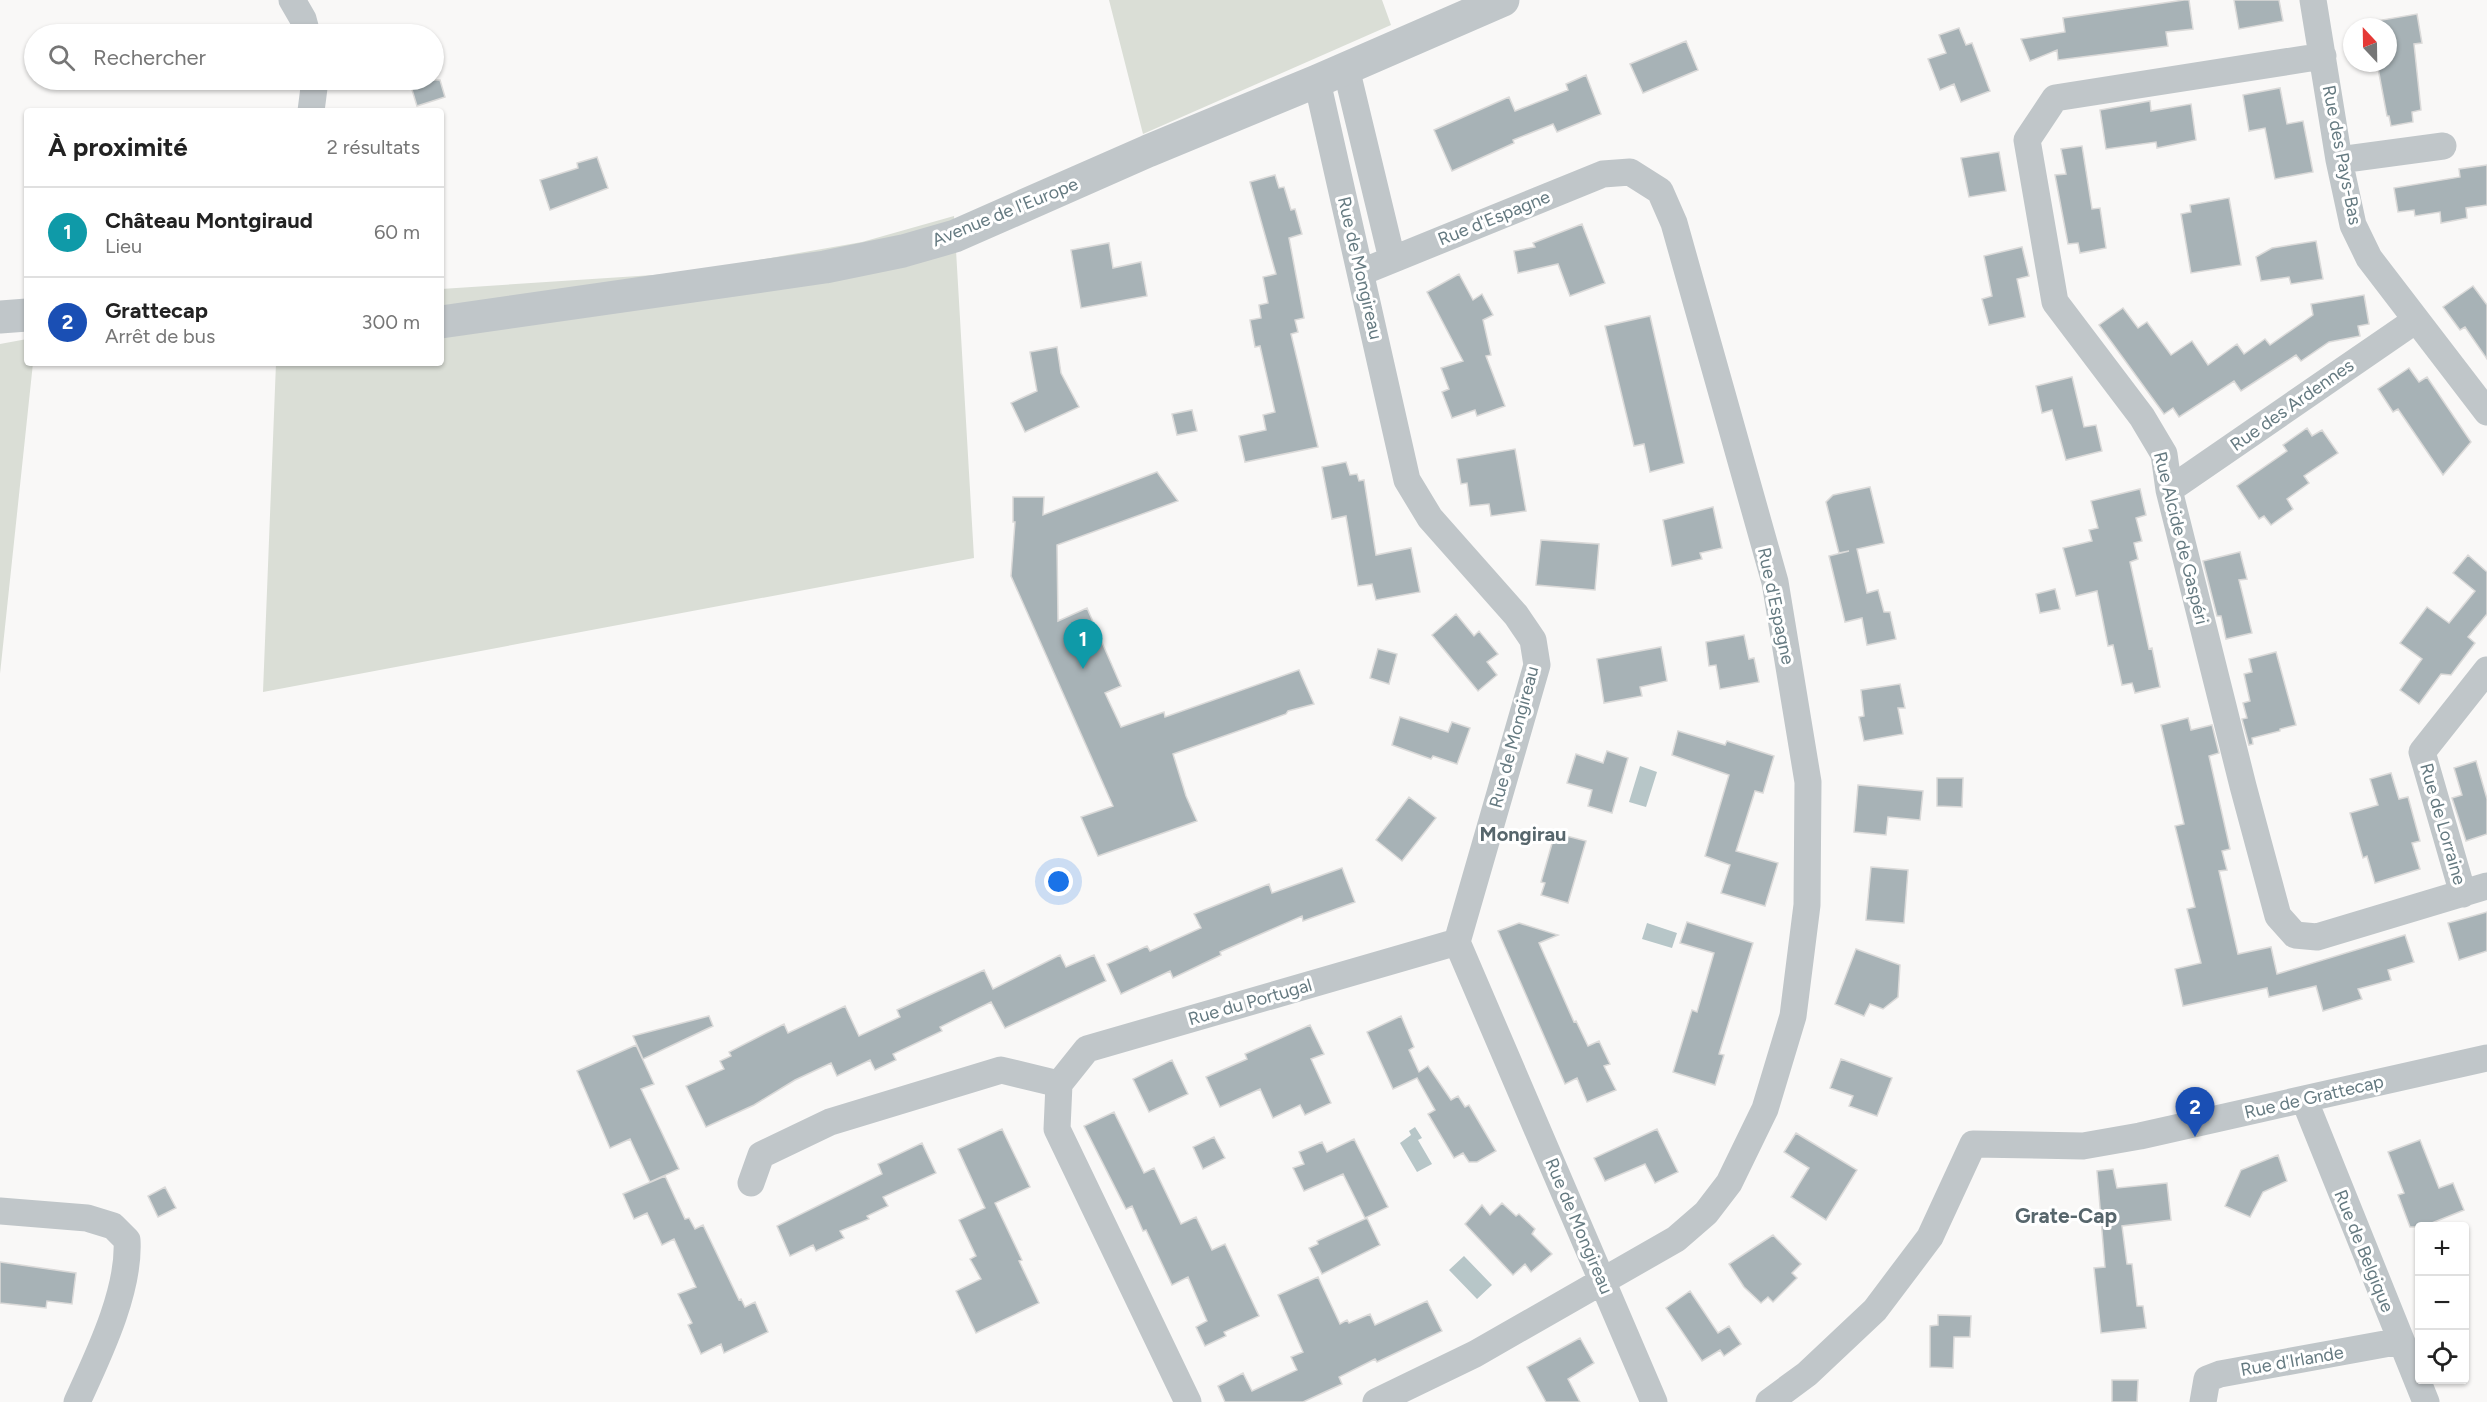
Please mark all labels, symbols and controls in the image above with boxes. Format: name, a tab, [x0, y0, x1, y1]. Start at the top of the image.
north arrow	[2343, 18, 2397, 72]
search box	[24, 24, 444, 90]
icon: search	[45, 41, 78, 74]
text: Rechercher	[93, 44, 206, 71]
street label: Rue des Pays-Bas	[2318, 83, 2366, 227]
text: À proximité	[48, 131, 188, 163]
text: 2 résultats	[327, 135, 420, 159]
street label: Avenue de l'Europe	[929, 173, 1081, 251]
street label: Rue d'Espagne	[1435, 185, 1553, 250]
street label: Rue de Mongireau	[1333, 194, 1387, 342]
text: Château Montgiraud	[105, 207, 313, 234]
text: 1	[63, 220, 72, 244]
text: 60 m	[374, 220, 420, 244]
text: Lieu	[105, 234, 142, 258]
text: Grattecap	[105, 297, 208, 324]
text: 2	[62, 310, 73, 334]
text: 300 m	[362, 310, 420, 334]
text: Arrêt de bus	[105, 324, 215, 348]
street label: Rue des Ardennes	[2226, 354, 2358, 456]
street label: Rue Alcide de Gaspéri	[2149, 449, 2213, 627]
street label: Rue d'Espagne	[1753, 545, 1799, 667]
pin: 1	[1064, 620, 1102, 669]
street label: Rue de Mongireau	[1484, 664, 1544, 810]
street label: Rue de Lorraine	[2415, 761, 2471, 888]
district label: Mongirau	[1480, 822, 1566, 846]
your location	[1044, 867, 1073, 896]
street label: Rue du Portugal	[1185, 974, 1315, 1030]
street label: Rue de Grattecap	[2242, 1070, 2386, 1124]
pin: 2	[2176, 1088, 2214, 1137]
street label: Rue de Mongireau	[1540, 1155, 1618, 1297]
street label: Rue de Belgique	[2329, 1187, 2399, 1316]
district label: Grate-Cap	[2015, 1203, 2117, 1228]
map controls	[2415, 1222, 2469, 1384]
button: +	[2415, 1222, 2469, 1276]
button: −	[2415, 1276, 2469, 1330]
button: locate	[2415, 1330, 2469, 1384]
street label: Rue d'Irlande	[2239, 1341, 2345, 1381]

